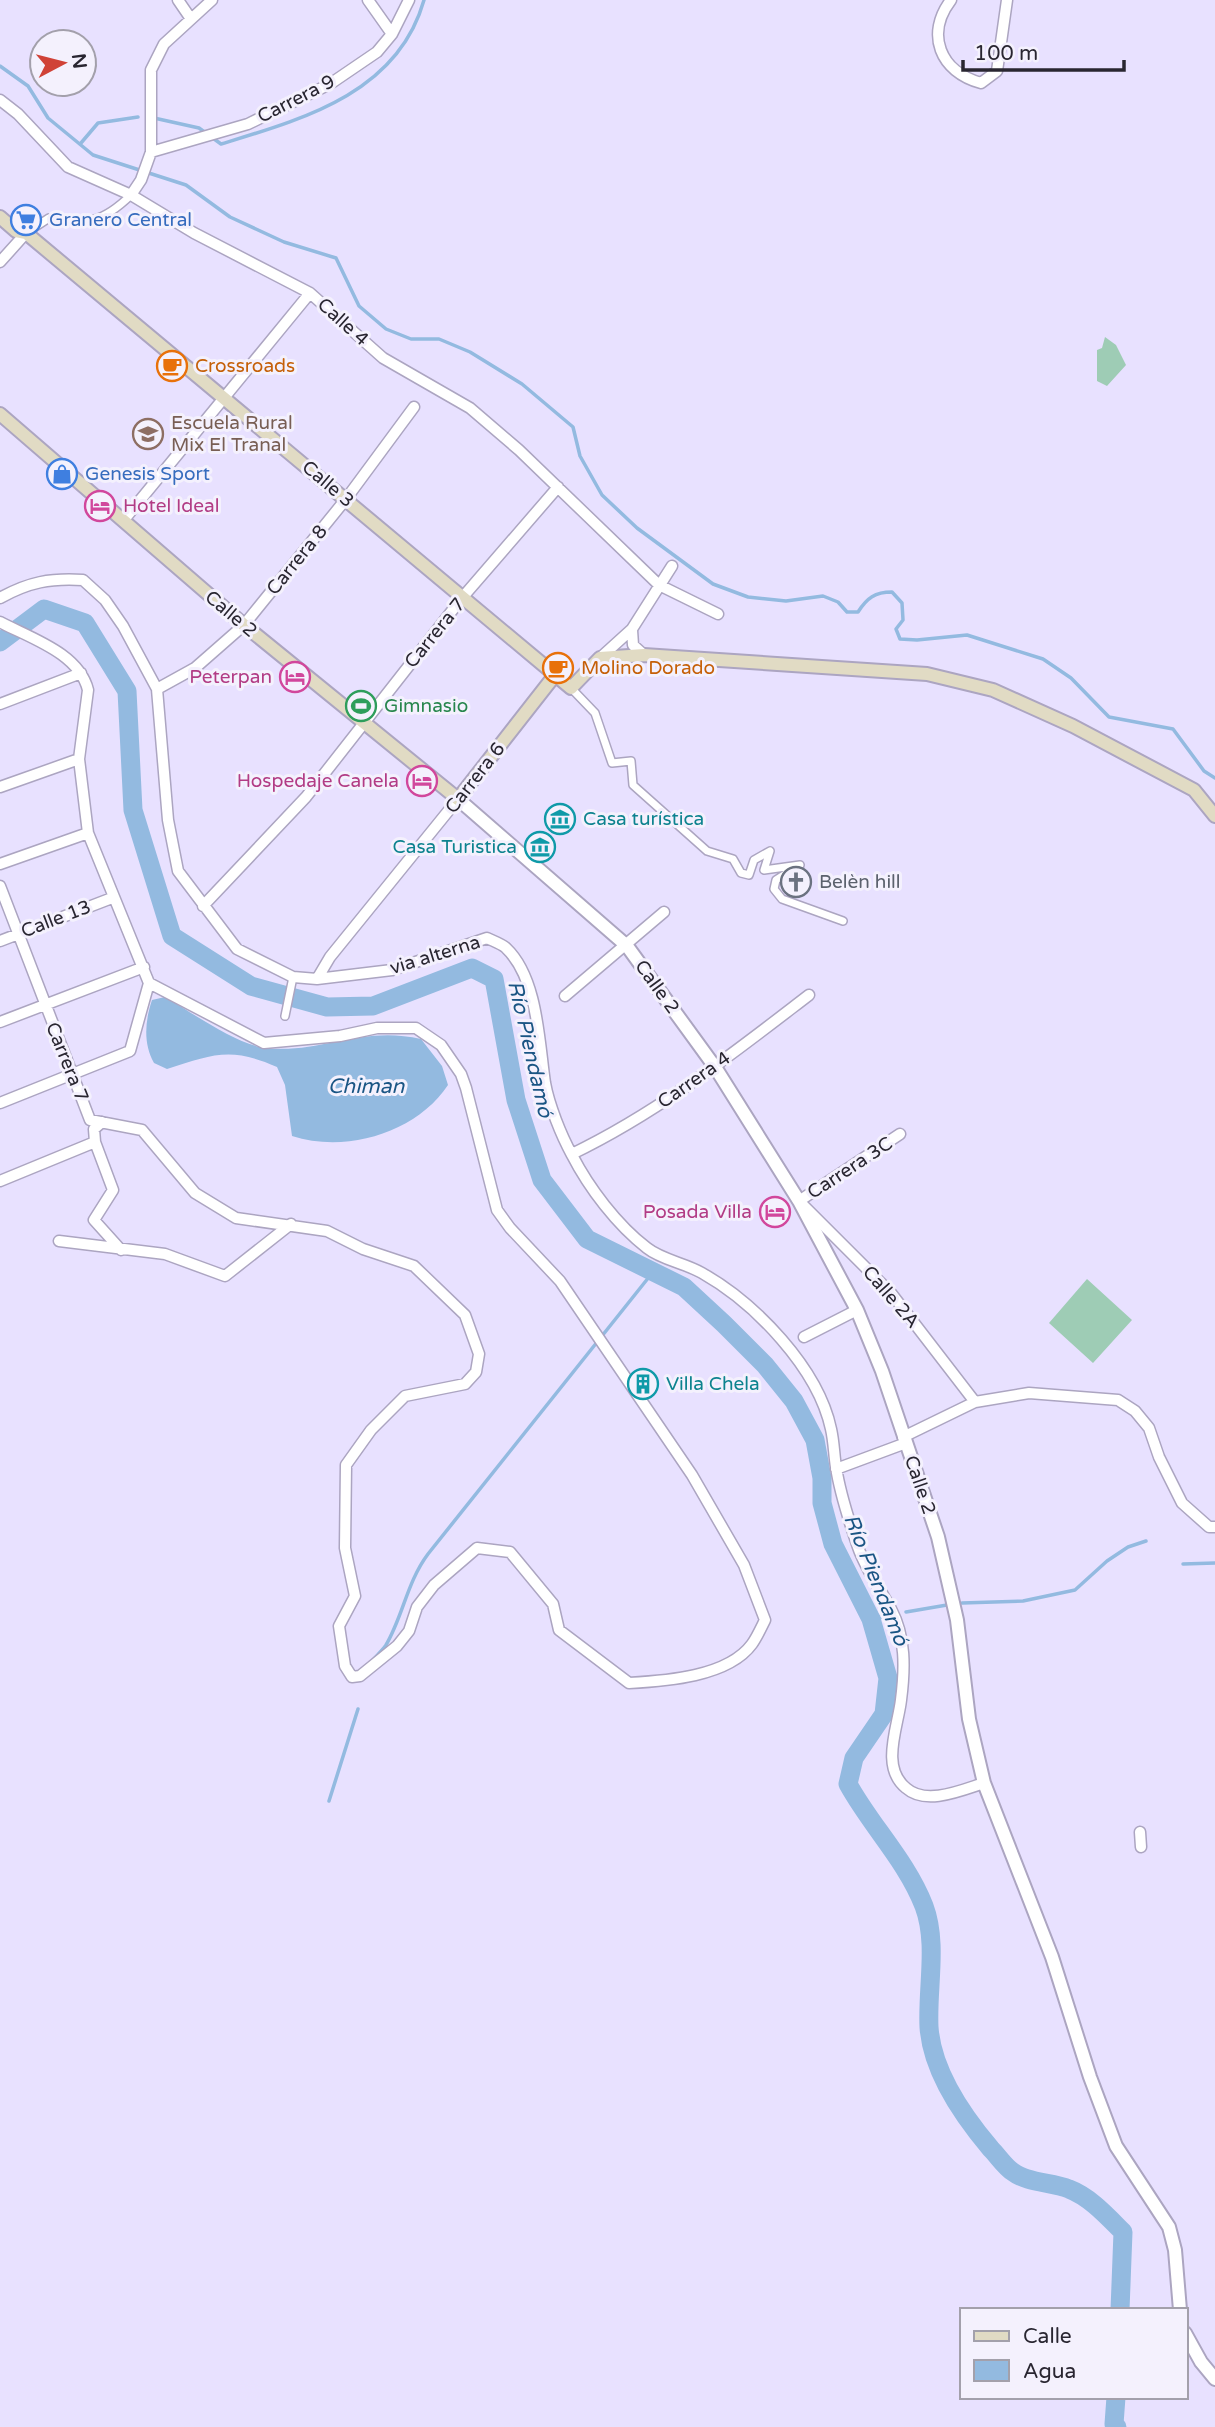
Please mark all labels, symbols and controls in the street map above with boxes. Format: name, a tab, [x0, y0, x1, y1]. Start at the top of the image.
north arrow	[28, 28, 98, 98]
scale bar	[963, 28, 1124, 72]
text: 100 m	[974, 41, 1038, 66]
text: N	[67, 52, 91, 70]
street label: Carrera 9	[254, 70, 338, 128]
supermarket icon: Granero Central	[9, 203, 43, 237]
place label: Granero Central	[49, 209, 192, 231]
street label: Calle 4	[313, 293, 373, 351]
cafe icon: Crossroads	[155, 349, 189, 383]
place label: Crossroads	[195, 355, 295, 377]
place label: Escuela Rural Mix El Tranal	[171, 412, 293, 456]
school or university icon: Escuela Rural Mix El Tranal	[131, 417, 165, 451]
street label: Calle 3	[298, 456, 358, 512]
shop icon: Genesis Sport	[45, 457, 79, 491]
place label: Genesis Sport	[85, 463, 210, 485]
hotel icon: Hotel Ideal	[83, 489, 117, 523]
place label: Hotel Ideal	[123, 495, 219, 517]
street label: Carrera 8	[262, 520, 332, 599]
street label: Calle 2	[201, 586, 261, 642]
street label: Carrera 7	[400, 594, 470, 672]
cafe icon: Molino Dorado	[541, 651, 575, 685]
place label: Molino Dorado	[581, 657, 715, 679]
hotel icon: Peterpan	[278, 660, 312, 694]
place label: Peterpan	[189, 666, 272, 688]
sports icon: Gimnasio	[344, 689, 378, 723]
place label: Gimnasio	[384, 695, 468, 717]
street label: Carrera 6	[441, 738, 509, 818]
hotel icon: Hospedaje Canela	[405, 764, 439, 798]
place label: Hospedaje Canela	[237, 770, 399, 792]
museum icon: Casa turística	[543, 802, 577, 836]
place label: Casa turística	[583, 808, 704, 830]
museum icon: Casa Turistica	[523, 830, 557, 864]
place label: Casa Turistica	[393, 836, 517, 858]
church icon: Belèn hill	[779, 865, 813, 899]
place label: Belèn hill	[819, 871, 901, 893]
street label: Calle 13	[18, 896, 94, 942]
street label: via alterna	[387, 931, 483, 979]
street label: Calle 2	[630, 956, 684, 1018]
water label: Río Piendamó	[502, 978, 558, 1121]
street label: Carrera 7	[41, 1019, 93, 1105]
street label: Carrera 4	[653, 1047, 735, 1113]
water label: Chiman	[328, 1074, 405, 1099]
street label: Carrera 3C	[803, 1132, 897, 1204]
hotel icon: Posada Villa	[758, 1195, 792, 1229]
place label: Posada Villa	[643, 1201, 752, 1223]
street label: Calle 2A	[858, 1261, 924, 1333]
building icon: Villa Chela	[626, 1367, 660, 1401]
place label: Villa Chela	[666, 1373, 760, 1395]
street label: Calle 2	[900, 1453, 940, 1517]
water label: Río Piendamó	[838, 1511, 914, 1650]
legend	[960, 2308, 1187, 2399]
text: Calle	[1023, 2324, 1072, 2349]
text: Agua	[1023, 2359, 1076, 2384]

